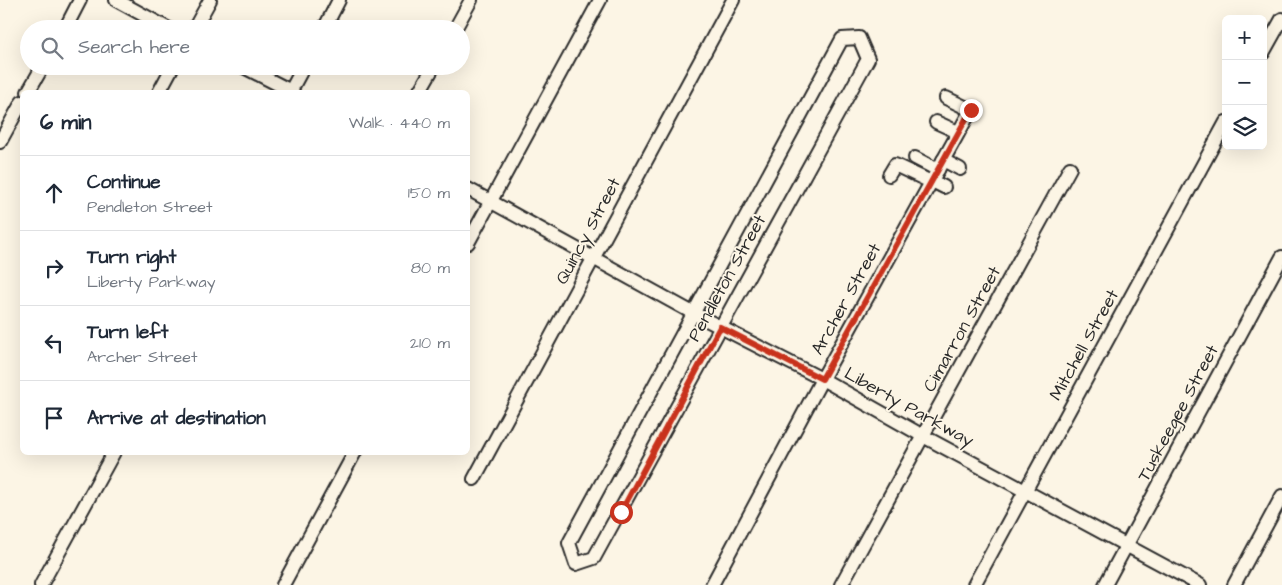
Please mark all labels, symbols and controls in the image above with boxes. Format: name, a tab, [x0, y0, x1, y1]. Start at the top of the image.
map controls	[1222, 15, 1267, 150]
button: +	[1222, 15, 1267, 60]
search box	[20, 20, 470, 75]
icon: search	[38, 34, 66, 62]
text: Search here	[78, 34, 190, 61]
button: −	[1222, 60, 1267, 105]
route end	[960, 99, 983, 122]
button: layers	[1222, 105, 1267, 150]
text: 6 min	[40, 108, 92, 137]
text: Walk · 440 m	[349, 112, 450, 134]
text: Continue	[87, 169, 161, 196]
street label: Quincy Street	[549, 173, 628, 289]
icon: ahead	[40, 179, 68, 207]
text: 150 m	[408, 182, 450, 204]
text: Pendleton Street	[87, 196, 212, 218]
street label: Pendleton Street	[682, 210, 772, 346]
street label: Archer Street	[805, 238, 887, 359]
text: Turn right	[87, 244, 176, 271]
icon: right	[40, 254, 68, 282]
text: 80 m	[411, 257, 450, 279]
street label: Cimarron Street	[917, 261, 1007, 396]
text: Liberty Parkway	[87, 271, 215, 293]
street label: Mitchell Street	[1043, 284, 1125, 405]
text: Turn left	[87, 319, 168, 346]
icon: left	[40, 329, 68, 357]
text: 210 m	[410, 332, 450, 354]
street label: Tuskeegee Street	[1131, 340, 1226, 486]
text: Archer Street	[87, 346, 197, 368]
street label: Liberty Parkway	[839, 361, 978, 454]
icon: arrive	[40, 404, 68, 432]
text: Arrive at destination	[87, 405, 266, 432]
route start	[610, 501, 633, 524]

